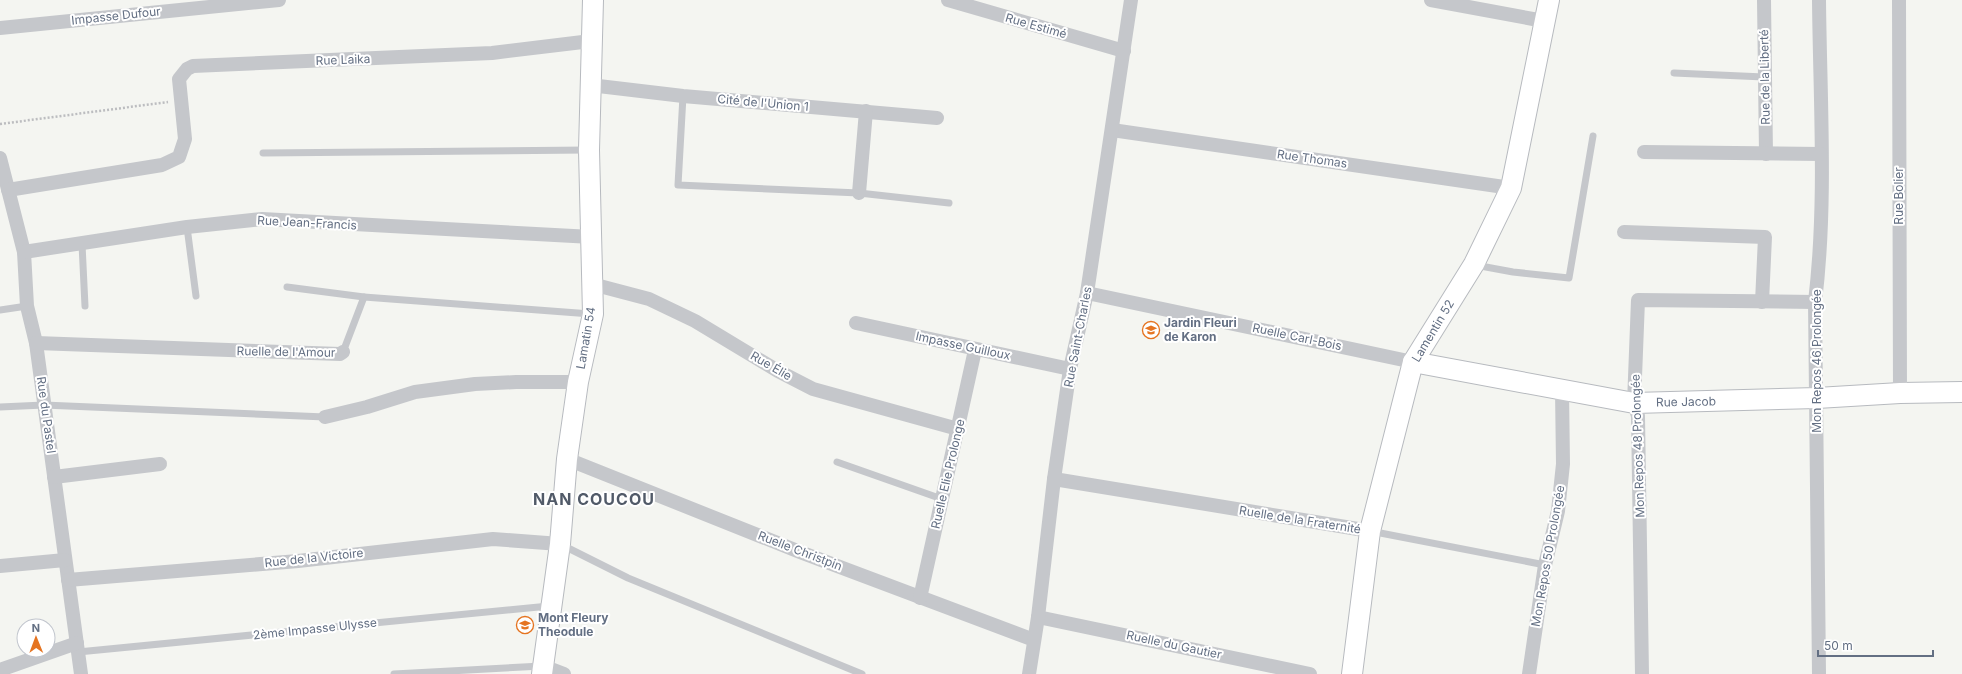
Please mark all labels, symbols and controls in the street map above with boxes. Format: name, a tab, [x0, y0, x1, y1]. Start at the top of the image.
street label: Impasse Dufour	[71, 3, 162, 28]
street label: Rue Estimé	[1004, 10, 1069, 41]
street label: Rue de la Liberté	[1756, 29, 1773, 125]
street label: Rue Laika	[315, 51, 371, 68]
street label: Cité de l'Union 1	[717, 91, 809, 114]
street label: Rue Thomas	[1276, 146, 1348, 171]
street label: Rue Bolier	[1891, 167, 1906, 225]
street label: Rue Jean-Francis	[257, 212, 357, 233]
street label: Rue Saint-Charles	[1060, 285, 1095, 389]
street label: Mon Repos 46 Prolongée	[1809, 289, 1824, 433]
street label: Lamentin 52	[1408, 297, 1457, 365]
street label: Lamatin 54	[573, 305, 598, 370]
place label: Jardin Fleuri de Karon	[1164, 315, 1237, 344]
school or university icon: Jardin Fleuri de Karon	[1141, 320, 1161, 340]
street label: Ruelle Carl-Bois	[1251, 320, 1343, 353]
street label: Impasse Guilloux	[914, 328, 1012, 363]
street label: Ruelle de l'Amour	[236, 343, 336, 360]
street label: Rue Élie	[748, 348, 795, 383]
street label: Mon Repos 48 Prolongée	[1627, 374, 1648, 518]
street label: Rue du Pastel	[34, 376, 59, 454]
street label: Rue Jacob	[1656, 393, 1716, 410]
street label: Ruelle Elie Prolonge	[928, 418, 967, 530]
street label: Mon Repos 50 Prolongée	[1528, 484, 1567, 628]
district label: NAN COUCOU	[533, 489, 655, 509]
street label: Ruelle de la Fraternité	[1238, 502, 1362, 537]
street label: Ruelle Christpin	[756, 528, 844, 573]
street label: Rue de la Victoire	[264, 545, 364, 570]
place label: Mont Fleury Theodule	[538, 610, 609, 639]
street label: 2ème Impasse Ulysse	[252, 615, 378, 642]
school or university icon: Mont Fleury Theodule	[515, 615, 535, 635]
north arrow	[16, 618, 56, 658]
text: N	[32, 621, 40, 635]
street label: Ruelle du Gautier	[1125, 627, 1224, 662]
scale bar	[1818, 632, 1933, 658]
text: 50 m	[1824, 638, 1853, 653]

